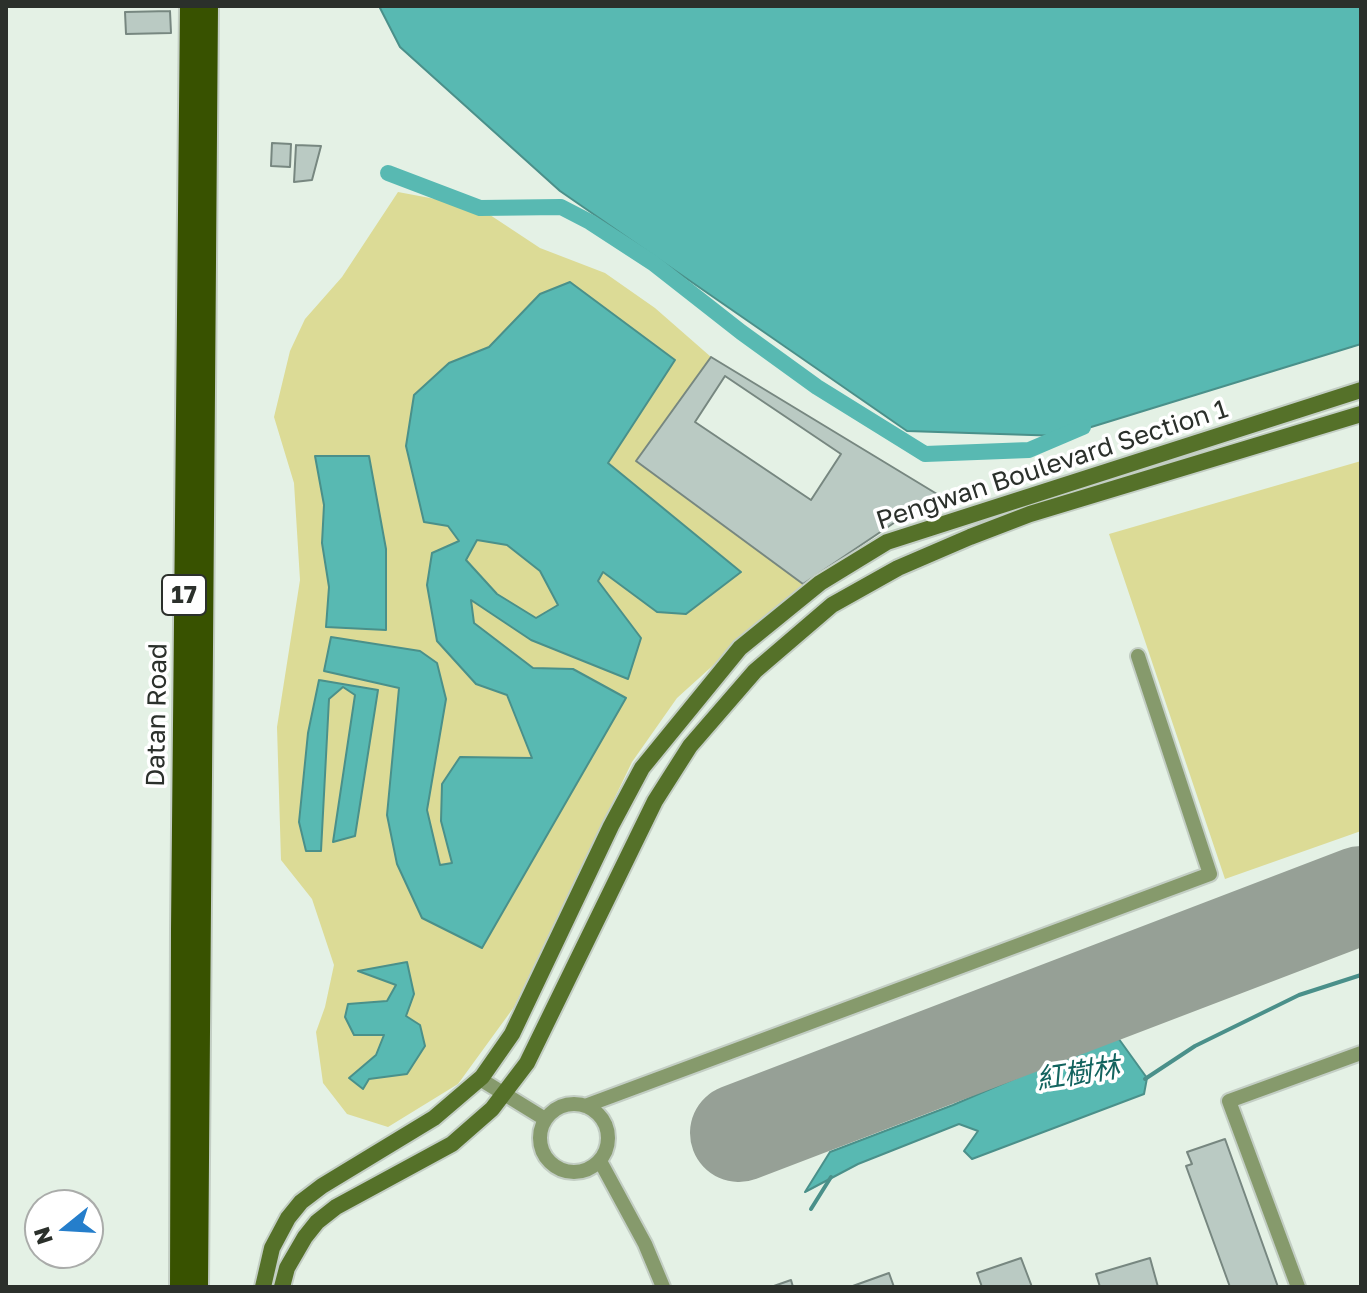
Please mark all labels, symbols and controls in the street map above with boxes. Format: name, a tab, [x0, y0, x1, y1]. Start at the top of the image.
street label: Pengwan Boulevard Section 1	[872, 393, 1232, 537]
road number: 17	[162, 575, 206, 615]
street label: Datan Road	[140, 643, 174, 787]
water label: 紅樹林	[1034, 1051, 1122, 1097]
north arrow	[24, 1189, 104, 1269]
text: N	[27, 1224, 58, 1248]

